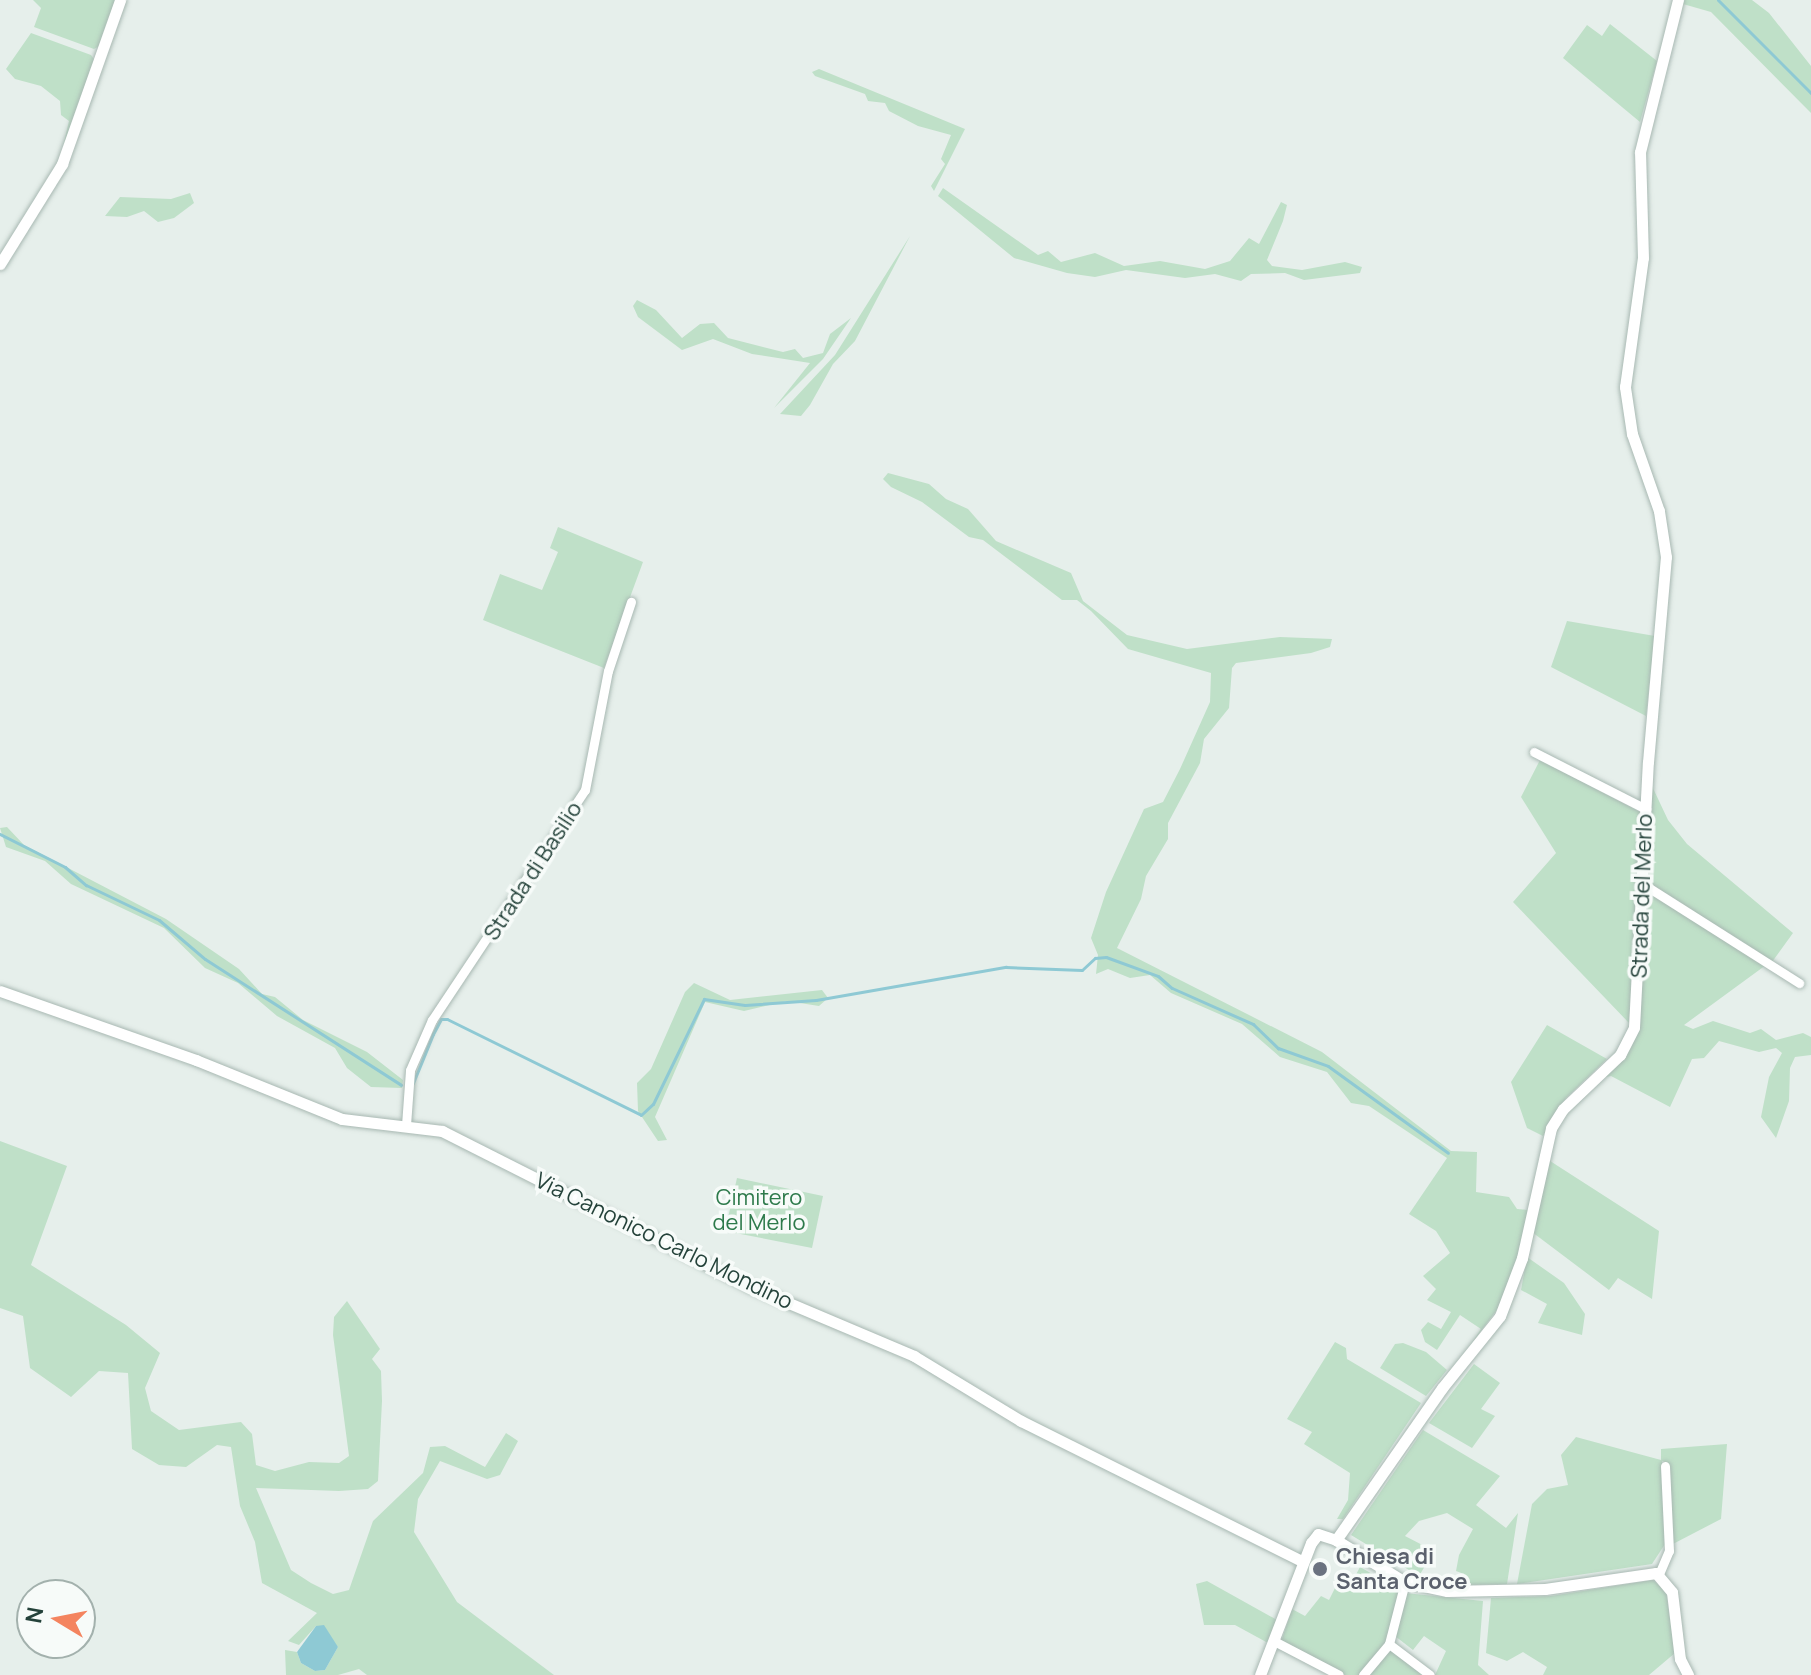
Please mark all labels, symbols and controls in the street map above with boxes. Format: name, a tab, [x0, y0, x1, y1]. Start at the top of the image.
street label: Strada di Basilio	[478, 797, 588, 945]
street label: Strada del Merlo	[1626, 813, 1658, 979]
street label: Via Canonico Carlo Mondino	[531, 1167, 797, 1315]
park label: Cimitero del Merlo	[713, 1184, 805, 1236]
place label: Chiesa di Santa Croce	[1336, 1543, 1467, 1594]
marker: Chiesa di Santa Croce	[1311, 1560, 1329, 1578]
north arrow	[16, 1579, 96, 1659]
text: N	[18, 1605, 50, 1626]

